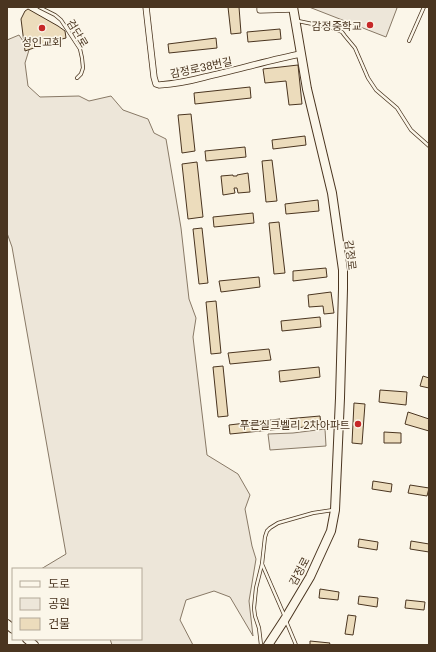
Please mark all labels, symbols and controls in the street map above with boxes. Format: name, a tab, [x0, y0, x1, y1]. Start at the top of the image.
street label: 검단로	[65, 17, 91, 49]
place label: 감정중학교	[311, 19, 362, 32]
marker: 감정중학교	[365, 20, 375, 30]
marker: 성인교회	[37, 23, 47, 33]
place label: 성인교회	[22, 35, 62, 48]
street label: 감정로38번길	[169, 54, 233, 80]
street label: 감정로	[343, 239, 359, 271]
place label: 푸른실크벨리 2차아파트	[240, 418, 350, 431]
marker: 푸른실크벨리 2차아파트	[353, 419, 363, 429]
street label: 감정로	[286, 555, 312, 587]
legend	[12, 568, 142, 640]
text: 도로	[48, 576, 70, 591]
text: 공원	[48, 596, 70, 611]
text: 건물	[48, 616, 70, 631]

